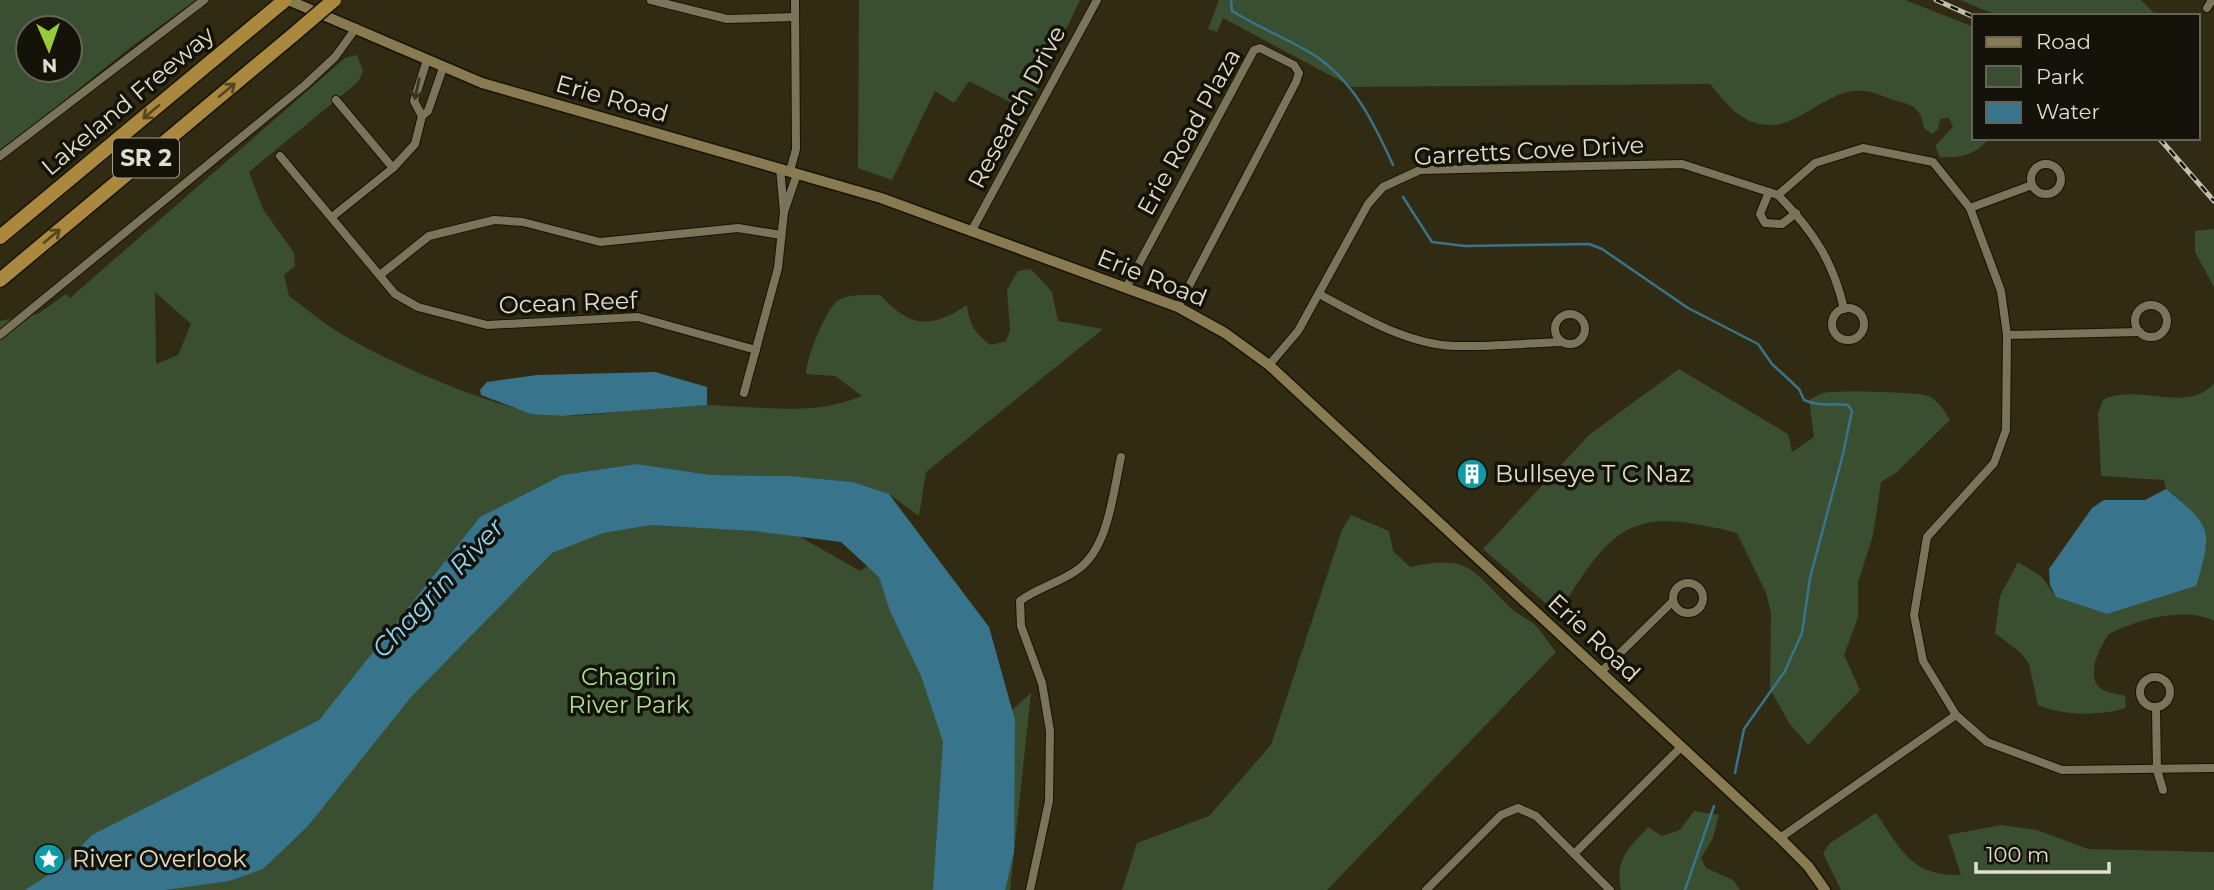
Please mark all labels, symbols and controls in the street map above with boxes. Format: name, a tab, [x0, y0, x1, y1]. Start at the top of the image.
north arrow	[14, 14, 84, 84]
legend	[1972, 14, 2200, 140]
street label: Lakeland Freeway	[35, 20, 220, 181]
street label: Research Drive	[962, 21, 1072, 193]
text: Road	[2036, 29, 2091, 54]
street label: Erie Road Plaza	[1131, 43, 1246, 220]
text: N	[41, 54, 58, 77]
text: Park	[2036, 64, 2084, 89]
street label: Erie Road	[553, 69, 672, 128]
one-way arrow	[409, 77, 423, 100]
one-way arrow	[217, 82, 235, 98]
text: Water	[2036, 99, 2100, 124]
one-way arrow	[142, 103, 160, 119]
street label: Garretts Cove Drive	[1413, 130, 1645, 171]
road number: SR 2	[113, 139, 179, 178]
one-way arrow	[43, 228, 61, 244]
street label: Erie Road	[1093, 242, 1211, 313]
street label: Ocean Reef	[498, 286, 639, 319]
building icon: Bullseye T C Naz	[1455, 457, 1489, 491]
place label: Bullseye T C Naz	[1495, 459, 1691, 488]
water label: Chagrin River	[365, 511, 511, 664]
street label: Erie Road	[1542, 588, 1646, 688]
park label: Chagrin River Park	[568, 662, 690, 719]
scale bar	[1976, 830, 2109, 874]
place icon: River Overlook	[32, 842, 66, 876]
text: 100 m	[1986, 842, 2049, 867]
place label: River Overlook	[72, 844, 247, 873]

